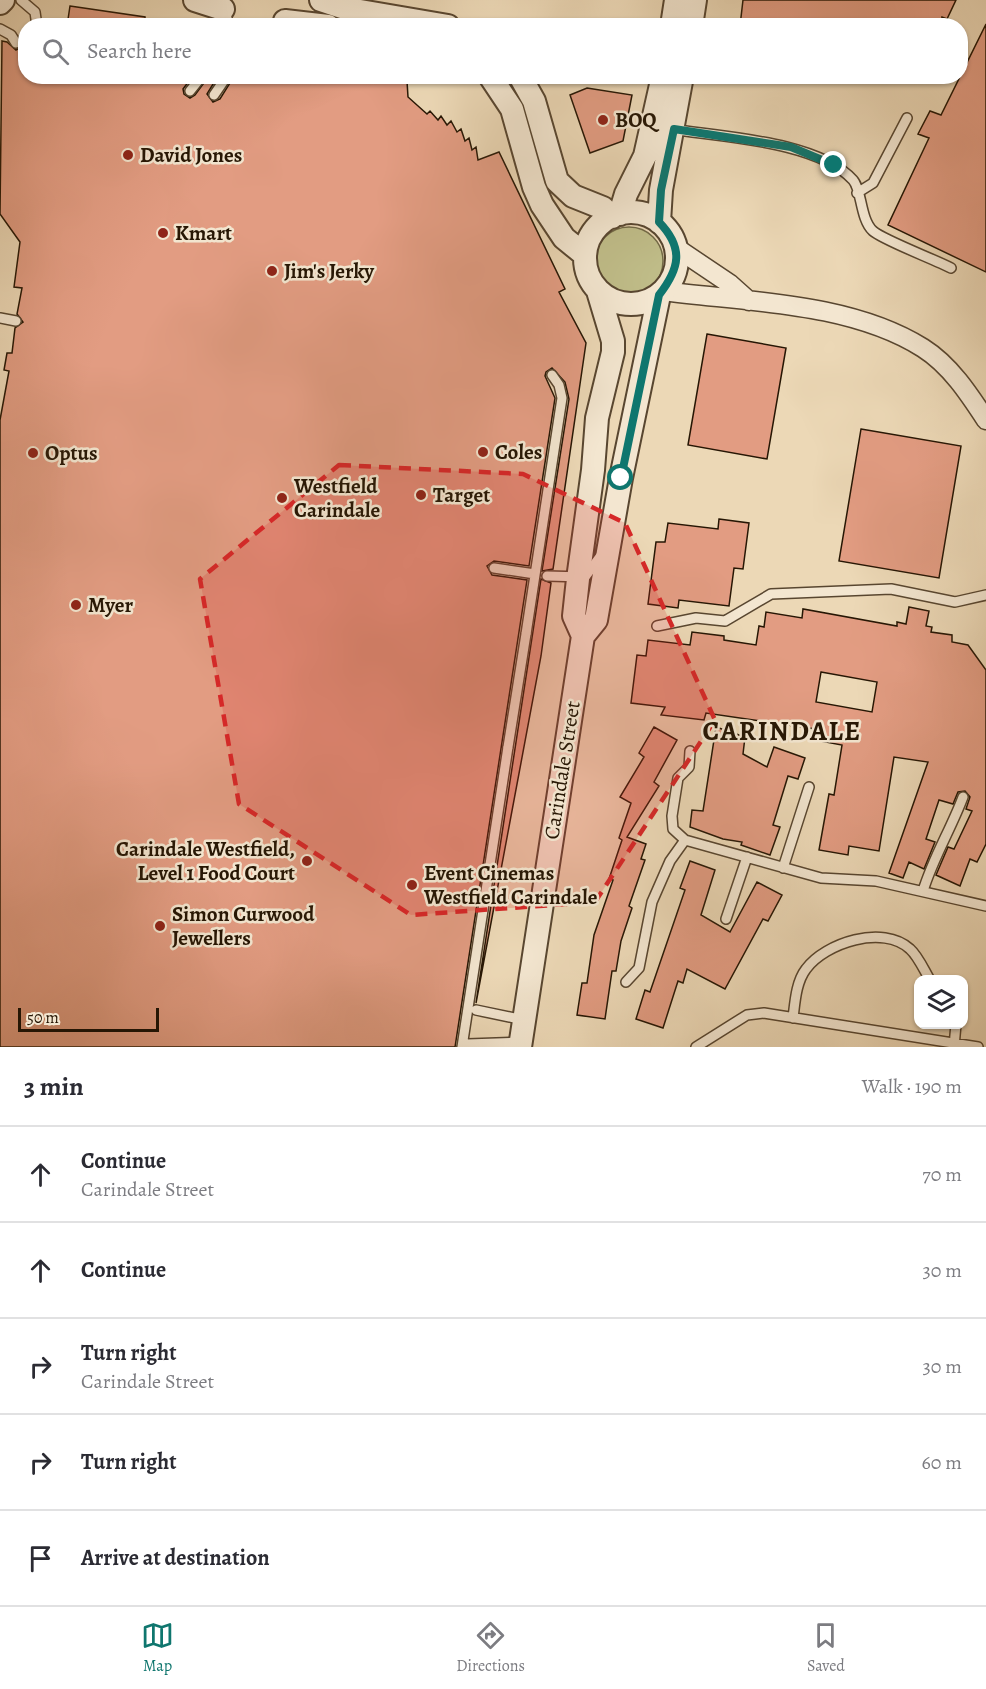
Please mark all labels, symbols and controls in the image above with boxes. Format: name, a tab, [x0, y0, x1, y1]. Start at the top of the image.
search box	[18, 18, 968, 84]
icon: search	[39, 35, 72, 68]
text: Search here	[87, 36, 192, 66]
place label: BOQ	[615, 106, 660, 134]
marker: BOQ	[596, 113, 610, 127]
place label: David Jones	[140, 141, 242, 169]
marker: David Jones	[121, 148, 135, 162]
route end	[820, 151, 846, 177]
place label: Kmart	[175, 219, 232, 247]
marker: Kmart	[156, 226, 170, 240]
place label: Jim's Jerky	[284, 257, 375, 285]
marker: Jim's Jerky	[265, 264, 279, 278]
place label: Coles	[495, 438, 542, 466]
place label: Optus	[45, 439, 97, 467]
marker: Coles	[476, 445, 490, 459]
marker: Optus	[26, 446, 40, 460]
route start	[607, 464, 633, 490]
place label: Westfield Carindale	[293, 472, 381, 524]
place label: Target	[433, 481, 490, 509]
marker: Target	[414, 488, 428, 502]
marker: Westfield Carindale	[275, 491, 289, 505]
place label: Myer	[88, 591, 133, 619]
marker: Myer	[69, 598, 83, 612]
street label: Carindale Street	[537, 699, 587, 841]
district label: CARINDALE	[702, 713, 862, 749]
place label: Carindale Westfield, Level 1 Food Court	[116, 835, 295, 887]
marker: Carindale Westfield, Level 1 Food Court	[300, 854, 314, 868]
place label: Event Cinemas Westfield Carindale	[423, 859, 598, 911]
marker: Event Cinemas Westfield Carindale	[405, 878, 419, 892]
place label: Simon Curwood Jewellers	[172, 900, 315, 952]
marker: Simon Curwood Jewellers	[153, 919, 167, 933]
map controls	[914, 975, 968, 1029]
button: layers	[914, 975, 968, 1029]
scale bar	[18, 1005, 159, 1032]
text: 50 m	[27, 1007, 59, 1029]
text: 3 min	[24, 1069, 84, 1104]
text: Walk · 190 m	[862, 1073, 962, 1100]
text: Continue	[81, 1146, 166, 1176]
icon: ahead	[24, 1158, 57, 1191]
text: 70 m	[922, 1161, 962, 1188]
text: Carindale Street	[81, 1176, 214, 1203]
icon: ahead	[24, 1254, 57, 1287]
text: Continue	[81, 1255, 166, 1285]
text: 30 m	[922, 1257, 962, 1284]
text: Turn right	[81, 1338, 177, 1368]
icon: right	[24, 1350, 57, 1383]
text: 30 m	[922, 1353, 962, 1380]
text: Carindale Street	[81, 1368, 214, 1395]
icon: right	[24, 1446, 57, 1479]
text: Turn right	[81, 1447, 177, 1477]
text: 60 m	[922, 1449, 962, 1476]
icon: arrive	[24, 1542, 57, 1575]
text: Arrive at destination	[81, 1543, 270, 1573]
tab: Map	[141, 1619, 174, 1677]
tab: Directions	[456, 1619, 525, 1677]
tab: Saved	[807, 1619, 845, 1677]

